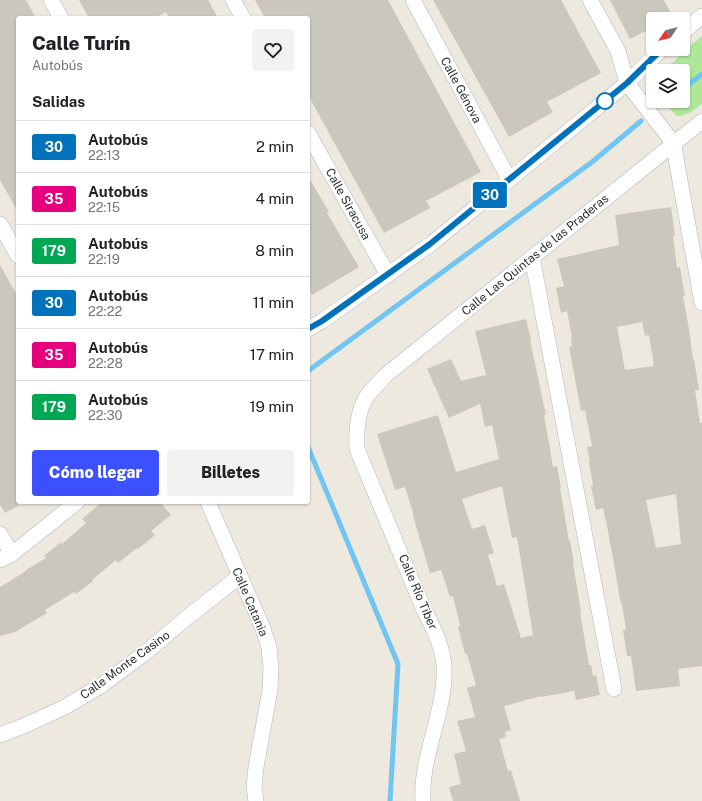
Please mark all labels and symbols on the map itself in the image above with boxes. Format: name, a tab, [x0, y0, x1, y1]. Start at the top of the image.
north arrow	[646, 12, 690, 56]
street label: Calle Génova	[438, 54, 484, 126]
unlabelled marker	[596, 92, 614, 110]
street label: Calle Siracusa	[323, 166, 373, 242]
line badge: 30	[472, 182, 508, 208]
street label: Calle Las Quintas de las Praderas	[459, 191, 611, 319]
street label: Calle Río Tiber	[396, 552, 440, 632]
street label: Calle Catania	[229, 565, 271, 639]
street label: Calle Monte Casino	[78, 628, 173, 702]

